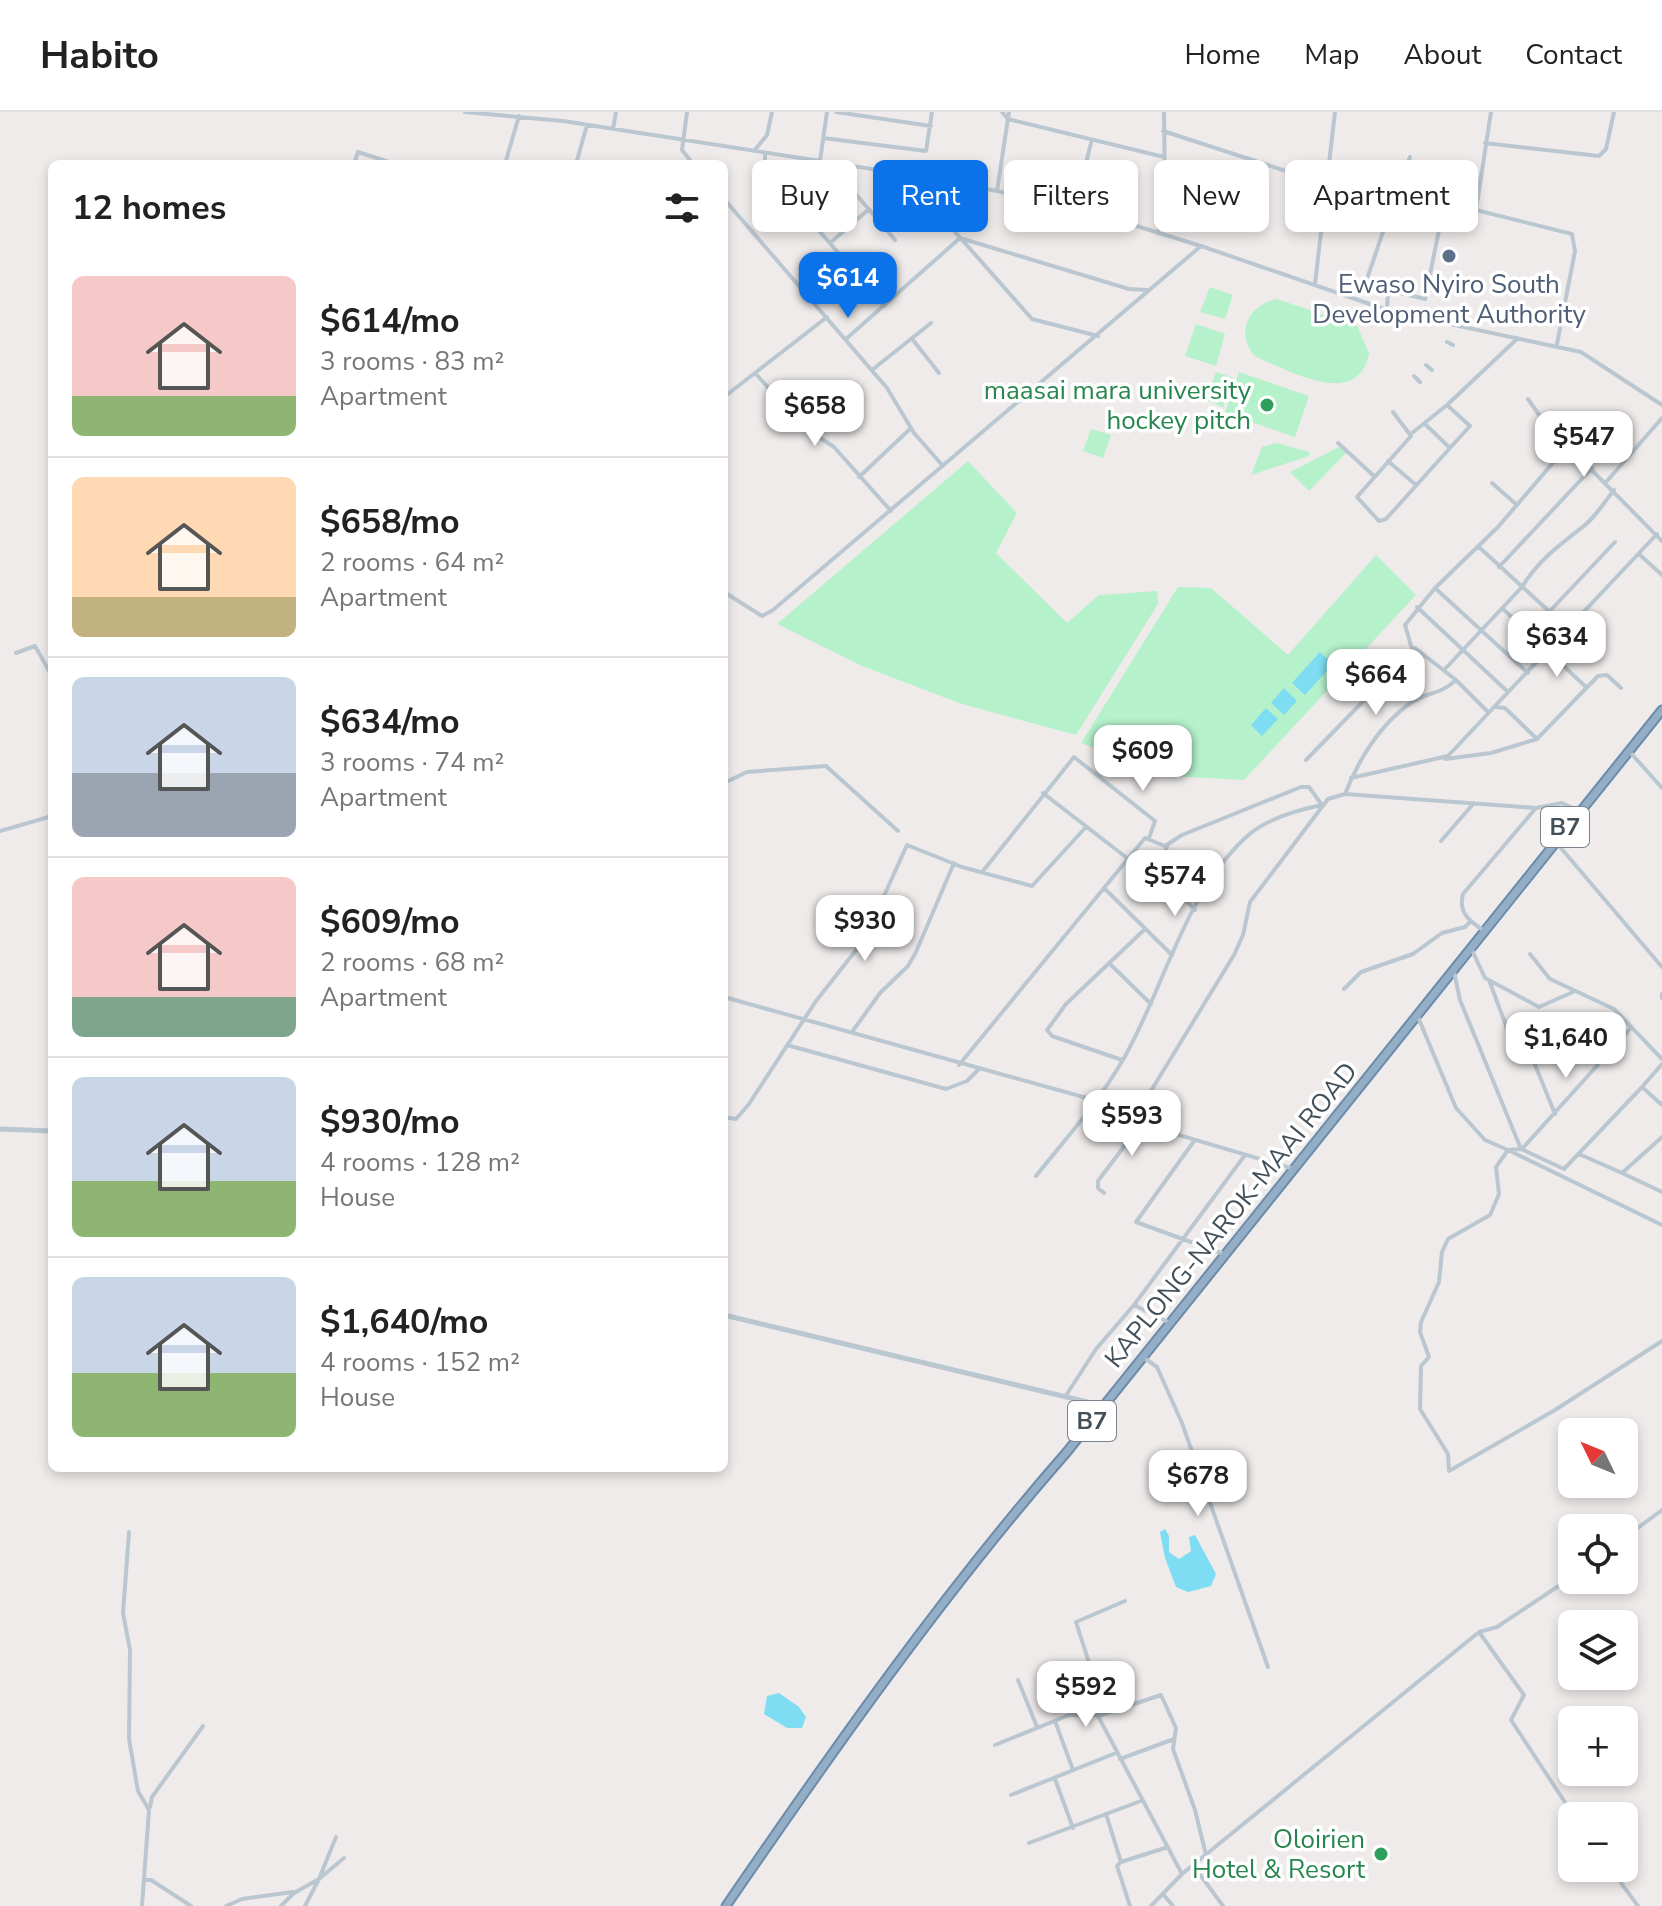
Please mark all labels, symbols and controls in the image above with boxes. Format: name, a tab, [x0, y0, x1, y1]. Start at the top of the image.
text: Habito	[40, 30, 159, 81]
text: Home	[1185, 36, 1260, 74]
text: Map	[1304, 36, 1359, 74]
text: About	[1403, 36, 1481, 74]
text: Contact	[1525, 36, 1622, 74]
chip: Buy	[752, 160, 857, 232]
chip: Rent	[873, 160, 988, 232]
chip: Filters	[1004, 160, 1138, 232]
chip: New	[1154, 160, 1269, 232]
chip: Apartment	[1285, 160, 1478, 232]
text: 12 homes	[72, 185, 226, 231]
icon: filters	[660, 186, 704, 230]
marker: Ewaso Nyiro South Development Authority	[1440, 247, 1458, 265]
pin: $614	[801, 252, 895, 320]
text: $614	[817, 260, 879, 295]
place label: Ewaso Nyiro South Development Authority	[1312, 267, 1586, 332]
text: $614/mo	[320, 298, 460, 344]
icon: home	[136, 308, 232, 404]
text: 3 rooms · 83 m²	[320, 344, 504, 379]
place label: maasai mara university hockey pitch	[984, 373, 1252, 438]
text: Apartment	[320, 379, 447, 414]
pin: $658	[768, 380, 862, 448]
text: $658	[784, 388, 846, 423]
marker: maasai mara university hockey pitch	[1258, 396, 1276, 414]
pin: $547	[1537, 411, 1631, 479]
text: $547	[1553, 419, 1615, 454]
text: $658/mo	[320, 499, 460, 545]
icon: home	[136, 509, 232, 605]
text: 2 rooms · 64 m²	[320, 545, 504, 580]
text: Apartment	[320, 580, 447, 615]
pin: $634	[1510, 611, 1604, 679]
text: $634	[1526, 619, 1588, 654]
pin: $664	[1329, 649, 1423, 717]
text: $664	[1345, 657, 1407, 692]
text: $634/mo	[320, 699, 460, 745]
icon: home	[136, 709, 232, 805]
pin: $609	[1096, 725, 1190, 793]
text: $609	[1112, 733, 1174, 768]
text: 3 rooms · 74 m²	[320, 745, 504, 780]
text: Apartment	[320, 780, 447, 815]
road number: B7	[1541, 807, 1589, 847]
pin: $574	[1128, 850, 1222, 918]
text: $574	[1144, 858, 1206, 893]
pin: $930	[818, 895, 912, 963]
text: $609/mo	[320, 899, 460, 945]
text: $930	[834, 903, 896, 938]
icon: home	[136, 909, 232, 1005]
text: 2 rooms · 68 m²	[320, 945, 504, 980]
text: Apartment	[320, 980, 447, 1015]
pin: $1,640	[1501, 1012, 1631, 1080]
text: $1,640	[1524, 1020, 1608, 1055]
street label: KAPLONG-NAROK-MAAI ROAD	[1097, 1055, 1365, 1375]
pin: $593	[1085, 1090, 1179, 1158]
text: $593	[1101, 1098, 1163, 1133]
text: $930/mo	[320, 1099, 460, 1145]
icon: home	[136, 1109, 232, 1205]
text: 4 rooms · 128 m²	[320, 1145, 520, 1180]
text: House	[320, 1180, 395, 1215]
text: $1,640/mo	[320, 1299, 488, 1345]
icon: home	[136, 1309, 232, 1405]
text: 4 rooms · 152 m²	[320, 1345, 520, 1380]
text: House	[320, 1380, 395, 1415]
road number: B7	[1068, 1401, 1116, 1441]
north arrow	[1558, 1418, 1638, 1498]
map controls	[1558, 1418, 1638, 1882]
pin: $678	[1151, 1450, 1245, 1518]
text: $678	[1167, 1458, 1229, 1493]
button: locate	[1558, 1514, 1638, 1594]
button: layers	[1558, 1610, 1638, 1690]
pin: $592	[1039, 1661, 1133, 1729]
text: $592	[1055, 1669, 1117, 1704]
button: +	[1558, 1706, 1638, 1786]
button: −	[1558, 1802, 1638, 1882]
place label: Oloirien Hotel & Resort	[1192, 1822, 1366, 1887]
marker: Oloirien Hotel & Resort	[1372, 1845, 1390, 1863]

